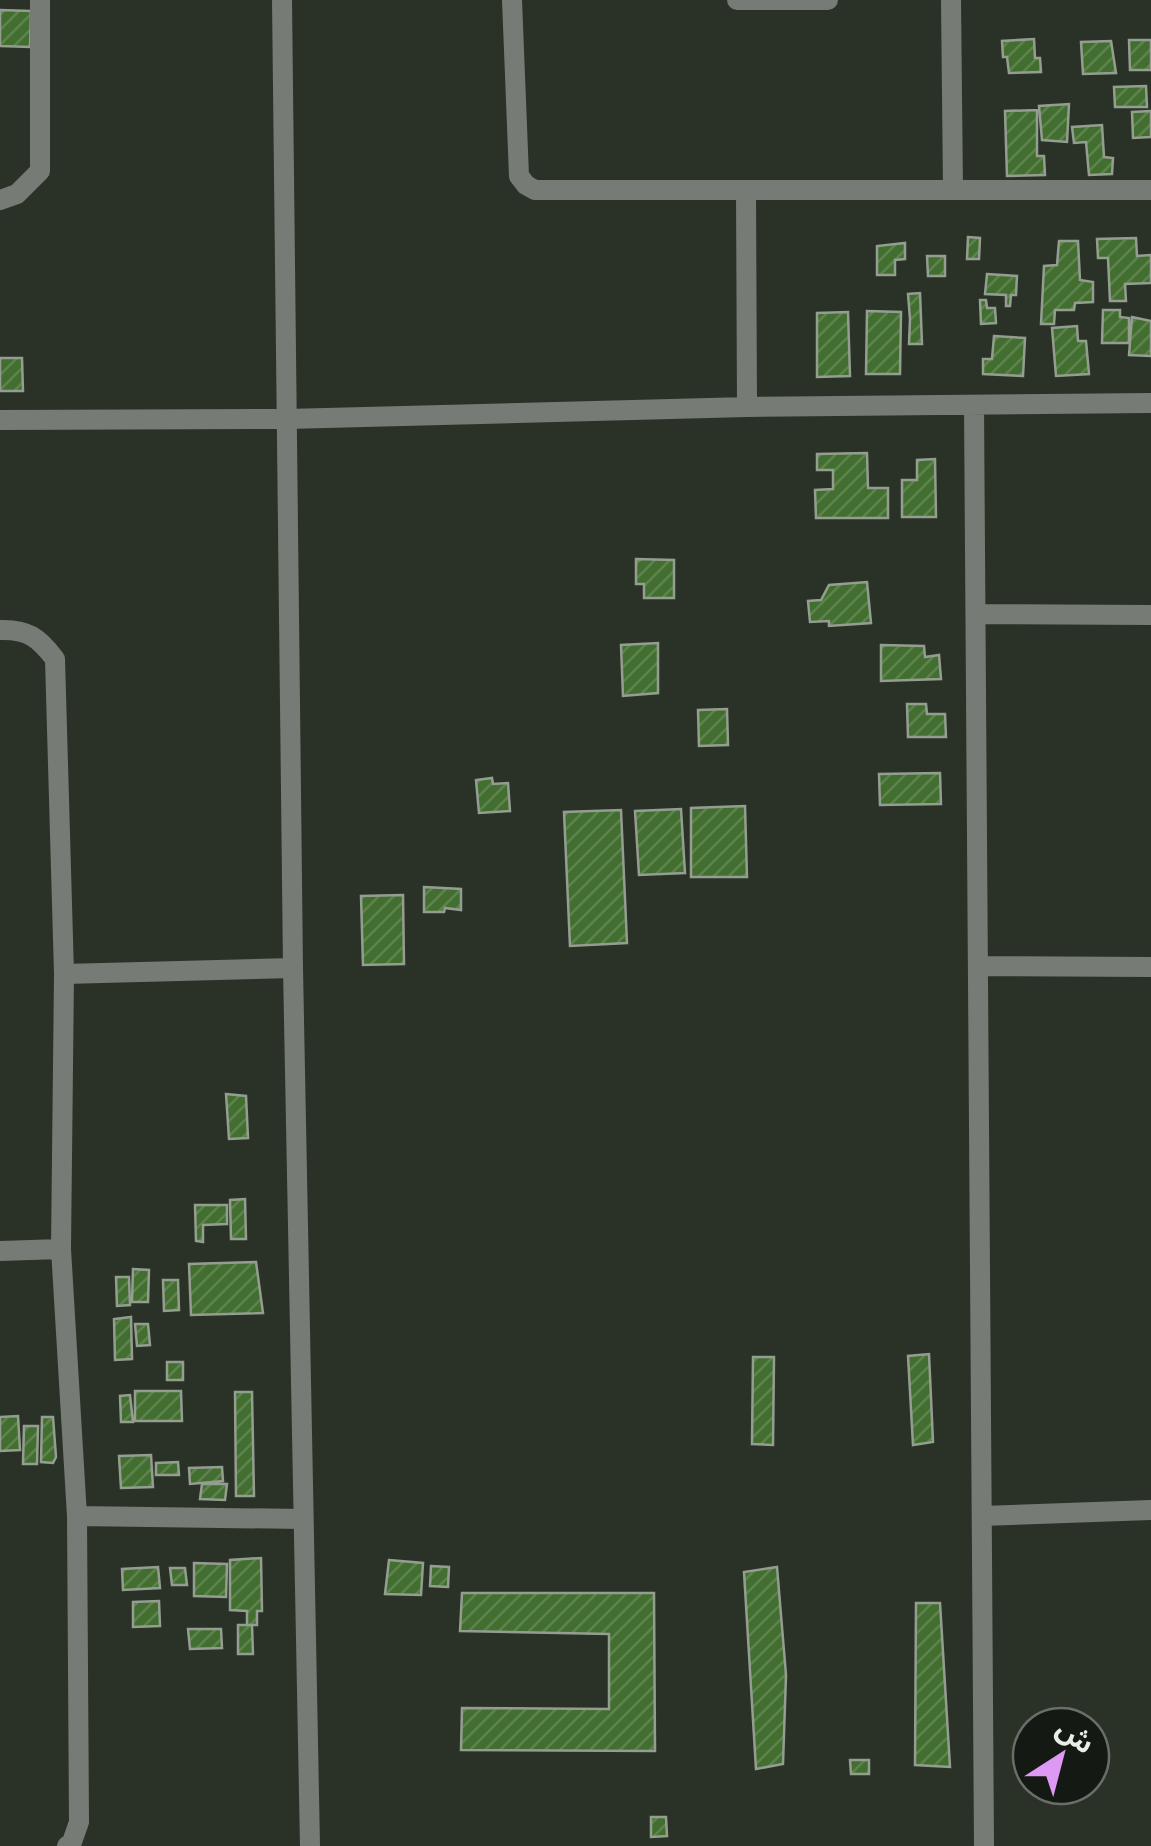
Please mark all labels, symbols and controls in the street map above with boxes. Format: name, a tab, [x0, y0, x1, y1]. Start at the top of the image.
north arrow	[1011, 1706, 1111, 1806]
text: ش	[1050, 1712, 1101, 1761]

